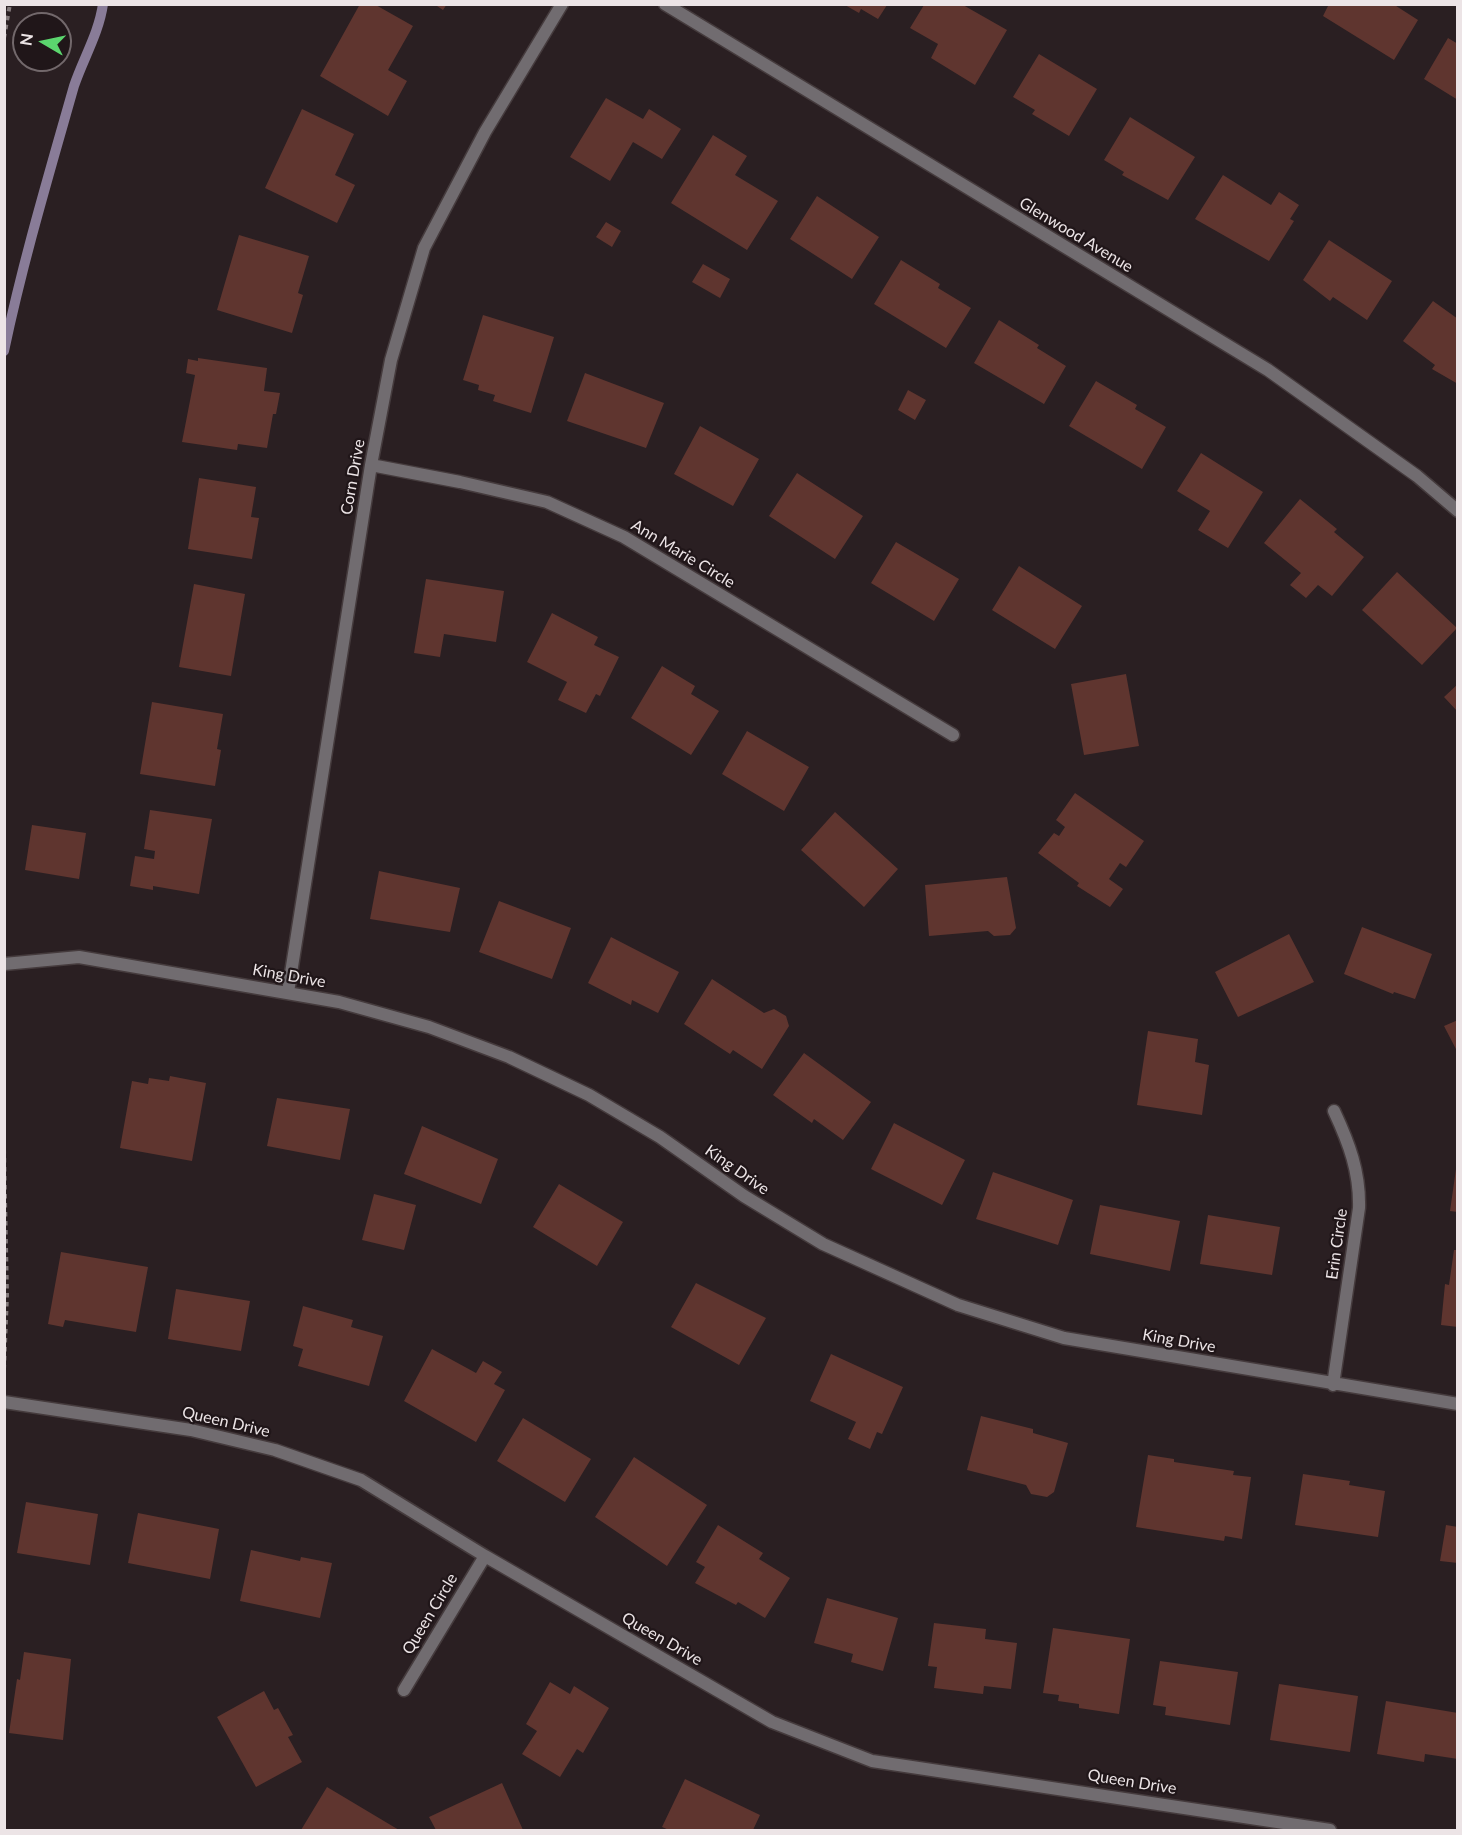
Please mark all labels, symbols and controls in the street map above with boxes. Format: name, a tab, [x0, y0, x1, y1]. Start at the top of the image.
north arrow	[12, 12, 72, 72]
text: N	[15, 32, 36, 47]
street label: Glenwood Avenue	[1016, 193, 1136, 277]
street label: Corn Drive	[337, 438, 369, 516]
street label: Ann Marie Circle	[628, 516, 738, 592]
street label: King Drive	[251, 960, 327, 992]
street label: King Drive	[701, 1141, 773, 1199]
street label: Erin Circle	[1323, 1207, 1351, 1281]
street label: King Drive	[1141, 1325, 1217, 1357]
street label: Queen Drive	[180, 1403, 272, 1441]
street label: Queen Circle	[398, 1570, 462, 1658]
street label: Queen Drive	[618, 1608, 706, 1670]
street label: Queen Drive	[1086, 1766, 1178, 1798]

